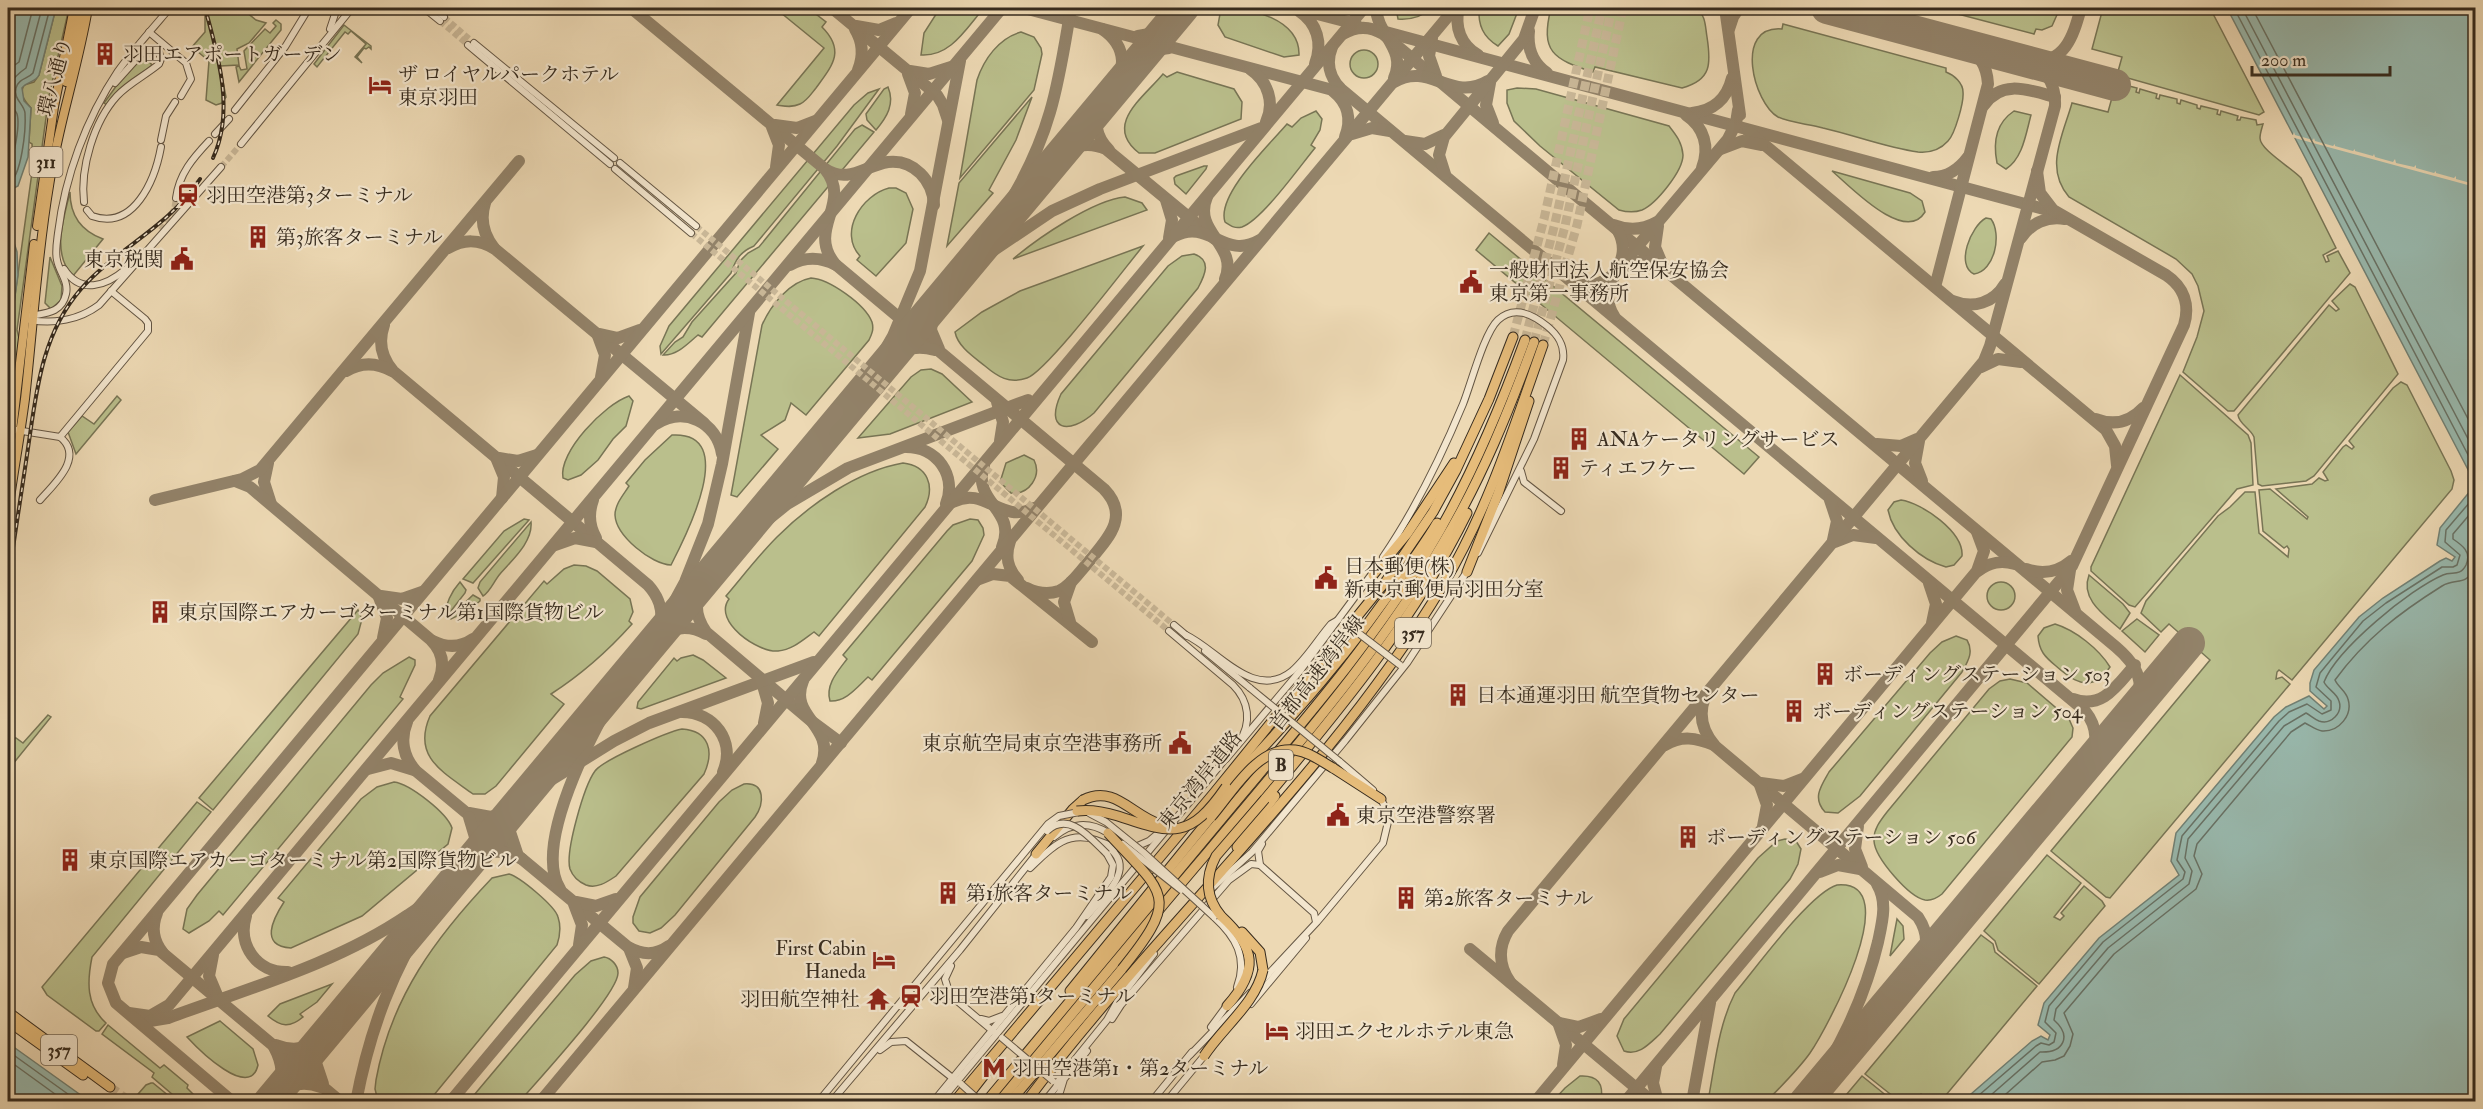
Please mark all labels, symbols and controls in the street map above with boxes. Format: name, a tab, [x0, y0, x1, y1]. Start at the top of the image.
street label: 環八通り	[33, 35, 77, 119]
scale bar	[2252, 39, 2390, 77]
building icon: 羽田エアポートガーデン	[92, 41, 118, 67]
place label: 羽田エアポートガーデン	[123, 42, 342, 67]
text: 200 m	[2261, 49, 2306, 72]
place label: ザ ロイヤルパークホテル 東京羽田	[398, 62, 619, 110]
hotel icon: ザ ロイヤルパークホテル 東京羽田	[367, 72, 393, 98]
road number: 311	[30, 147, 63, 177]
station icon: 羽田空港第3ターミナル	[175, 182, 201, 208]
place label: 羽田空港第3ターミナル	[206, 183, 413, 208]
building icon: 第3旅客ターミナル	[245, 224, 271, 250]
place label: 第3旅客ターミナル	[276, 225, 443, 250]
public building icon: 東京税関	[169, 246, 195, 272]
place label: 東京税関	[84, 247, 164, 272]
place label: 一般財団法人航空保安協会 東京第一事務所	[1489, 258, 1729, 306]
public building icon: 一般財団法人航空保安協会 東京第一事務所	[1458, 269, 1484, 295]
building icon: ANAケータリングサービス	[1566, 426, 1592, 452]
place label: ANAケータリングサービス	[1596, 427, 1840, 452]
building icon: ティエフケー	[1548, 455, 1574, 481]
place label: ティエフケー	[1579, 456, 1697, 481]
place label: 日本郵便(株) 新東京郵便局羽田分室	[1344, 554, 1544, 602]
public building icon: 日本郵便(株) 新東京郵便局羽田分室	[1313, 565, 1339, 591]
building icon: 東京国際エアカーゴターミナル第1国際貨物ビル	[147, 599, 173, 625]
place label: 東京国際エアカーゴターミナル第1国際貨物ビル	[178, 600, 604, 625]
street label: 首都高速湾岸線	[1264, 610, 1370, 736]
road number: 357	[1395, 618, 1431, 648]
building icon: ボーディングステーション 503	[1812, 661, 1838, 687]
place label: ボーディングステーション 503	[1843, 662, 2110, 687]
building icon: 日本通運羽田 航空貨物センター	[1445, 682, 1471, 708]
place label: 日本通運羽田 航空貨物センター	[1476, 683, 1759, 708]
building icon: ボーディングステーション 504	[1781, 698, 1807, 724]
place label: ボーディングステーション 504	[1812, 699, 2084, 724]
street label: 東京湾岸道路	[1153, 726, 1247, 834]
public building icon: 東京航空局東京空港事務所	[1167, 730, 1193, 756]
place label: 東京航空局東京空港事務所	[922, 731, 1162, 756]
road number: B	[1269, 750, 1293, 780]
public building icon: 東京空港警察署	[1325, 802, 1351, 828]
place label: 東京空港警察署	[1356, 803, 1496, 828]
building icon: ボーディングステーション 506	[1675, 824, 1701, 850]
place label: ボーディングステーション 506	[1706, 825, 1977, 850]
building icon: 東京国際エアカーゴターミナル第2国際貨物ビル	[57, 847, 83, 873]
place label: 東京国際エアカーゴターミナル第2国際貨物ビル	[88, 848, 517, 873]
building icon: 第1旅客ターミナル	[935, 880, 961, 906]
place label: 第1旅客ターミナル	[966, 881, 1132, 906]
building icon: 第2旅客ターミナル	[1393, 885, 1419, 911]
place label: 第2旅客ターミナル	[1424, 886, 1593, 911]
place label: First Cabin Haneda	[775, 936, 867, 984]
hotel icon: First Cabin Haneda	[871, 947, 897, 973]
station icon: 羽田空港第1ターミナル	[898, 983, 924, 1009]
place label: 羽田空港第1ターミナル	[929, 984, 1135, 1009]
temple icon: 羽田航空神社	[865, 986, 891, 1012]
place label: 羽田航空神社	[740, 987, 860, 1012]
hotel icon: 羽田エクセルホテル東急	[1264, 1018, 1290, 1044]
place label: 羽田エクセルホテル東急	[1295, 1019, 1514, 1044]
road number: 357	[41, 1035, 77, 1065]
metro station icon: 羽田空港第1・第2ターミナル	[981, 1055, 1007, 1081]
place label: 羽田空港第1・第2ターミナル	[1012, 1056, 1268, 1081]

